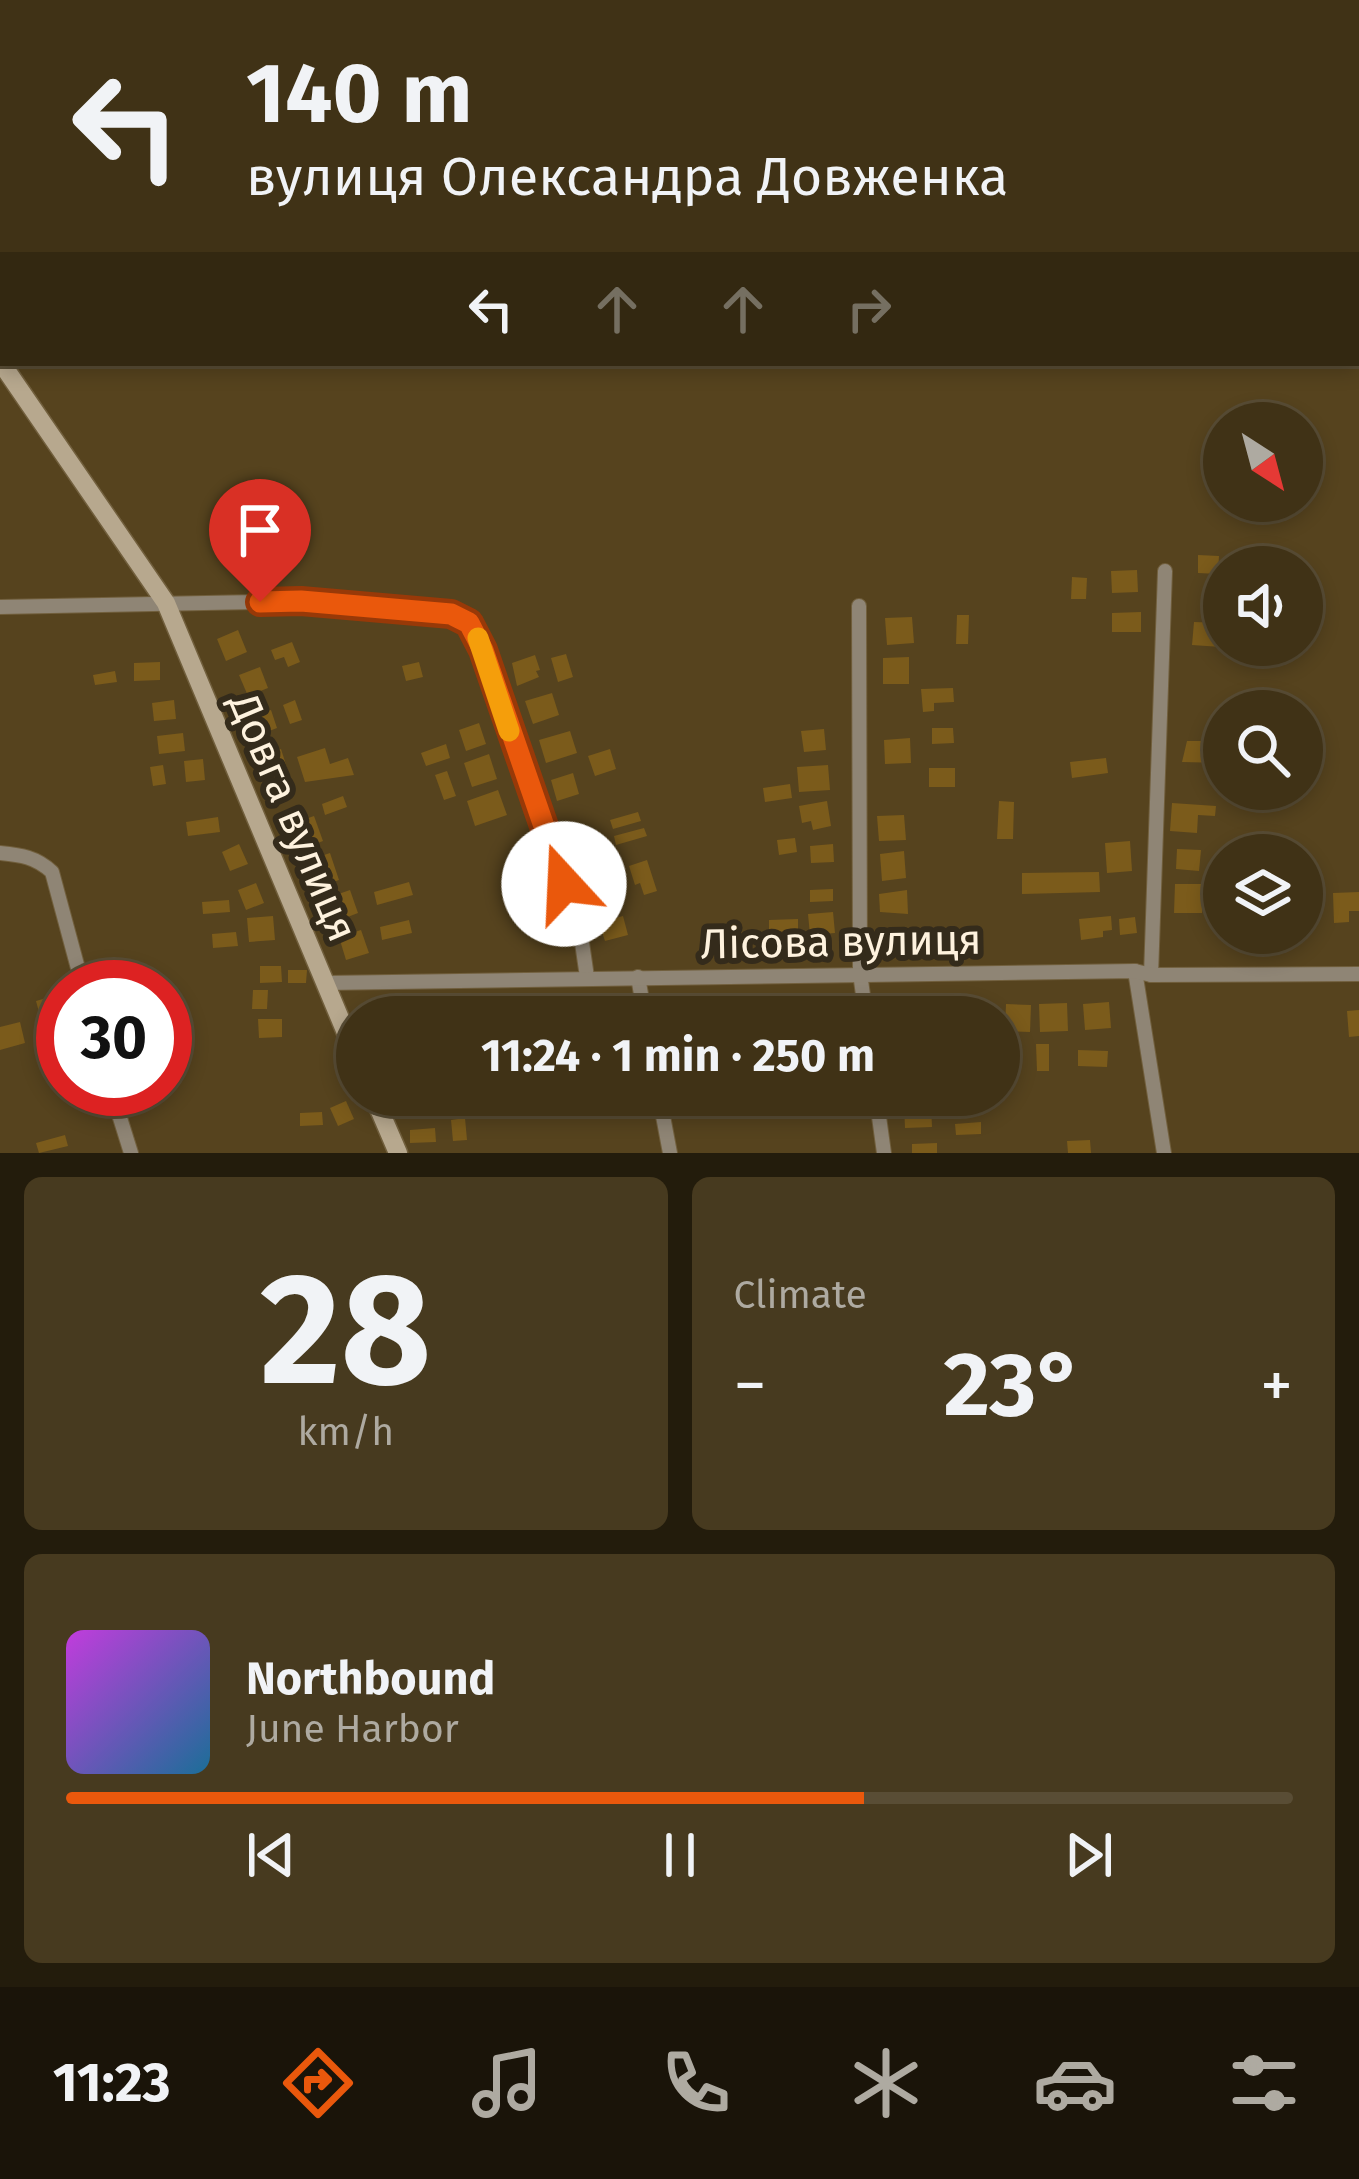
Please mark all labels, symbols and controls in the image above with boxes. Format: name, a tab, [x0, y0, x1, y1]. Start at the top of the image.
text: 140 m	[246, 43, 472, 144]
icon: left	[48, 48, 204, 204]
text: вулиця Олександра Довженка	[246, 145, 1008, 209]
icon: left	[458, 276, 524, 342]
icon: ahead	[584, 276, 650, 342]
icon: ahead	[710, 276, 776, 342]
icon: right	[836, 276, 902, 342]
north arrow	[1203, 402, 1323, 522]
map controls	[1203, 402, 1323, 954]
pin	[209, 479, 311, 602]
icon: arrive	[227, 497, 293, 563]
button: sound	[1203, 546, 1323, 666]
street label: Довга вулиця	[218, 685, 368, 949]
button: search	[1203, 690, 1323, 810]
position arrow	[501, 821, 627, 947]
button: layers	[1203, 834, 1323, 954]
street label: Лісова вулиця	[700, 915, 982, 969]
speed limit sign: 30	[36, 960, 192, 1116]
text: 11:24 · 1 min · 250 m	[481, 1029, 875, 1083]
text: 28	[260, 1237, 431, 1424]
text: Climate	[734, 1272, 867, 1318]
text: 23°	[943, 1331, 1083, 1439]
text: −	[734, 1346, 767, 1425]
text: +	[1260, 1346, 1293, 1425]
text: km/h	[297, 1409, 394, 1455]
text: Northbound	[246, 1652, 495, 1706]
text: June Harbor	[246, 1706, 459, 1752]
icon: previous	[238, 1822, 304, 1888]
icon: pause	[647, 1822, 713, 1888]
icon: next	[1056, 1822, 1122, 1888]
icon: directions	[276, 2041, 360, 2125]
icon: music	[465, 2041, 549, 2125]
icon: phone	[654, 2041, 738, 2125]
icon: climate	[844, 2041, 928, 2125]
icon: car	[1033, 2041, 1117, 2125]
icon: filters	[1222, 2041, 1306, 2125]
text: 11:23	[53, 2051, 170, 2115]

